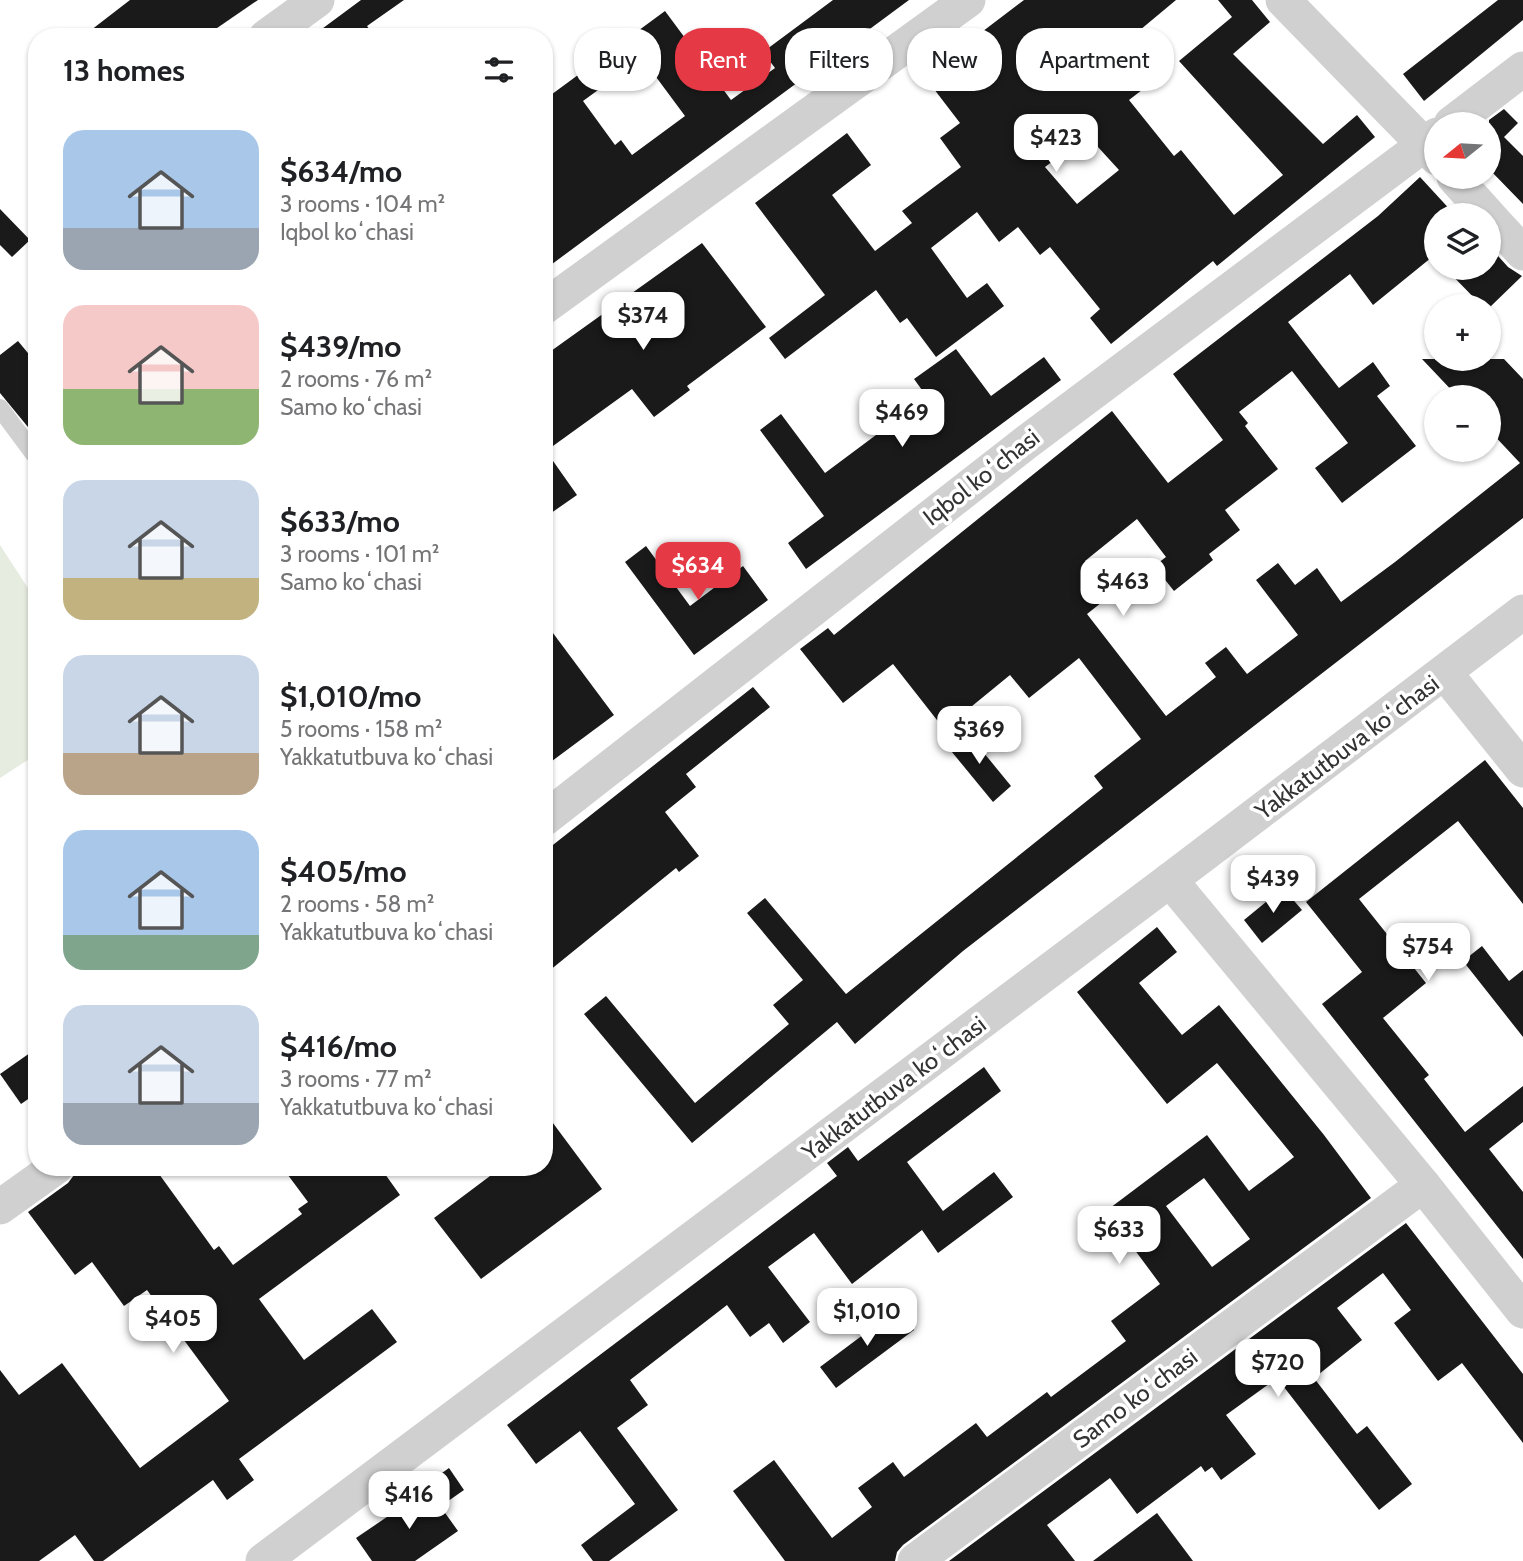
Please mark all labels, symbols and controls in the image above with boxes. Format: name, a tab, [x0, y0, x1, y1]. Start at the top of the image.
chip: Buy	[574, 28, 661, 91]
chip: Rent	[675, 28, 771, 91]
chip: Filters	[785, 28, 893, 91]
chip: New	[907, 28, 1002, 91]
chip: Apartment	[1016, 28, 1174, 91]
icon: filters	[480, 51, 518, 89]
text: 13 homes	[63, 52, 185, 89]
north arrow	[1424, 112, 1502, 189]
map controls	[1424, 112, 1501, 462]
pin: $423	[1015, 114, 1097, 174]
text: $423	[1030, 123, 1082, 151]
text: $634/mo	[280, 153, 402, 190]
icon: home	[119, 158, 203, 242]
text: 3 rooms · 104 m²	[280, 190, 445, 218]
button: layers	[1424, 203, 1501, 280]
text: Iqbol koʻchasi	[280, 218, 414, 246]
pin: $374	[602, 292, 684, 352]
button: +	[1424, 294, 1501, 371]
text: $374	[618, 301, 669, 329]
text: $439/mo	[280, 328, 401, 365]
icon: home	[119, 333, 203, 417]
text: 2 rooms · 76 m²	[280, 365, 432, 393]
button: −	[1424, 385, 1501, 462]
pin: $469	[861, 390, 943, 449]
text: Samo koʻchasi	[280, 393, 422, 421]
text: $469	[875, 398, 929, 426]
street label: Iqbol koʻchasi	[917, 423, 1045, 531]
text: $633/mo	[280, 503, 400, 540]
icon: home	[119, 508, 203, 592]
text: 3 rooms · 101 m²	[280, 540, 439, 568]
pin: $634	[657, 542, 739, 602]
text: $634	[672, 551, 724, 579]
pin: $463	[1082, 558, 1164, 618]
text: $463	[1097, 567, 1149, 595]
text: Samo koʻchasi	[280, 568, 422, 596]
street label: Yakkatutbuva koʻchasi	[1249, 669, 1445, 826]
text: $1,010/mo	[280, 678, 421, 715]
icon: home	[119, 683, 203, 767]
pin: $369	[938, 706, 1020, 766]
text: 5 rooms · 158 m²	[280, 715, 442, 743]
text: $369	[953, 715, 1005, 743]
text: Yakkatutbuva koʻchasi	[280, 743, 493, 771]
text: $405/mo	[280, 853, 406, 890]
pin: $439	[1232, 856, 1314, 915]
icon: home	[119, 858, 203, 942]
text: $439	[1247, 864, 1299, 892]
text: 2 rooms · 58 m²	[280, 890, 434, 918]
text: Yakkatutbuva koʻchasi	[280, 918, 493, 946]
pin: $754	[1387, 923, 1469, 983]
text: $754	[1402, 932, 1454, 960]
street label: Yakkatutbuva koʻchasi	[796, 1010, 992, 1167]
text: $416/mo	[280, 1028, 397, 1065]
icon: home	[119, 1033, 203, 1117]
text: 3 rooms · 77 m²	[280, 1065, 432, 1093]
text: Yakkatutbuva koʻchasi	[280, 1093, 493, 1121]
pin: $633	[1078, 1206, 1160, 1266]
text: $633	[1093, 1215, 1145, 1243]
pin: $1,010	[810, 1288, 924, 1348]
pin: $405	[132, 1296, 214, 1355]
text: $1,010	[833, 1297, 901, 1325]
text: $405	[145, 1304, 201, 1332]
pin: $720	[1237, 1340, 1319, 1399]
street label: Samo koʻchasi	[1067, 1342, 1203, 1454]
text: $720	[1251, 1348, 1305, 1376]
pin: $416	[368, 1472, 450, 1531]
text: $416	[385, 1480, 433, 1508]

